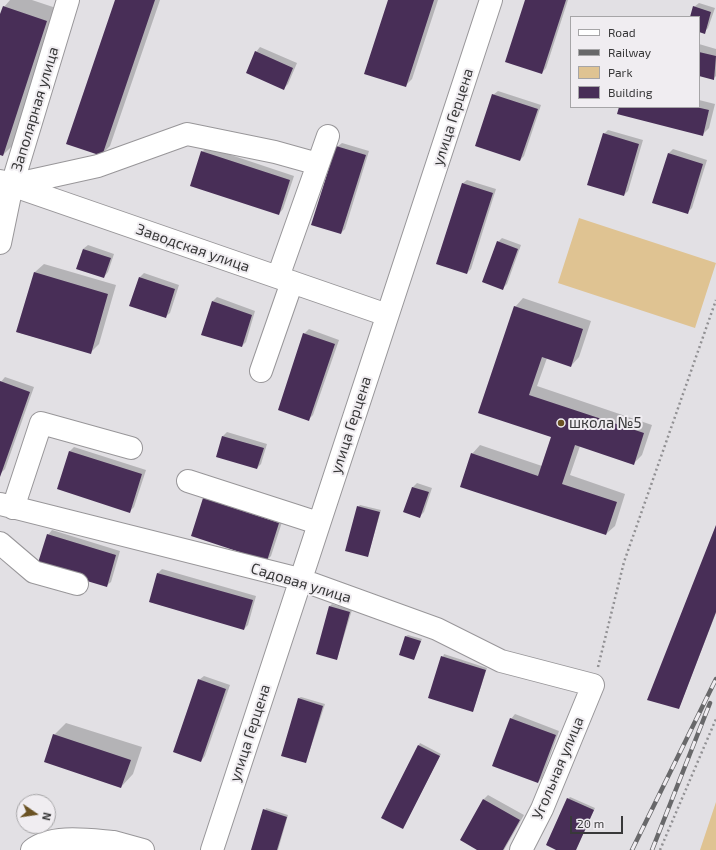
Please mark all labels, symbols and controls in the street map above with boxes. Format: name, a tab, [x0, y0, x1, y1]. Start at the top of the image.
legend	[570, 16, 700, 108]
text: Road	[608, 25, 636, 39]
street label: Заполярная улица	[7, 45, 63, 173]
text: Railway	[608, 45, 651, 59]
text: Park	[608, 65, 633, 79]
street label: улица Герцена	[429, 66, 477, 168]
text: Building	[608, 85, 652, 99]
street label: Заводская улица	[134, 220, 252, 276]
street label: улица Герцена	[327, 374, 375, 476]
place label: школа №5	[569, 414, 642, 432]
marker: школа №5	[556, 418, 566, 428]
street label: Садовая улица	[249, 559, 353, 607]
street label: улица Герцена	[226, 682, 274, 784]
street label: Угольная улица	[528, 714, 588, 822]
north arrow	[16, 794, 56, 834]
scale bar	[572, 808, 625, 834]
text: N	[40, 811, 54, 822]
text: 20 m	[577, 816, 604, 830]

